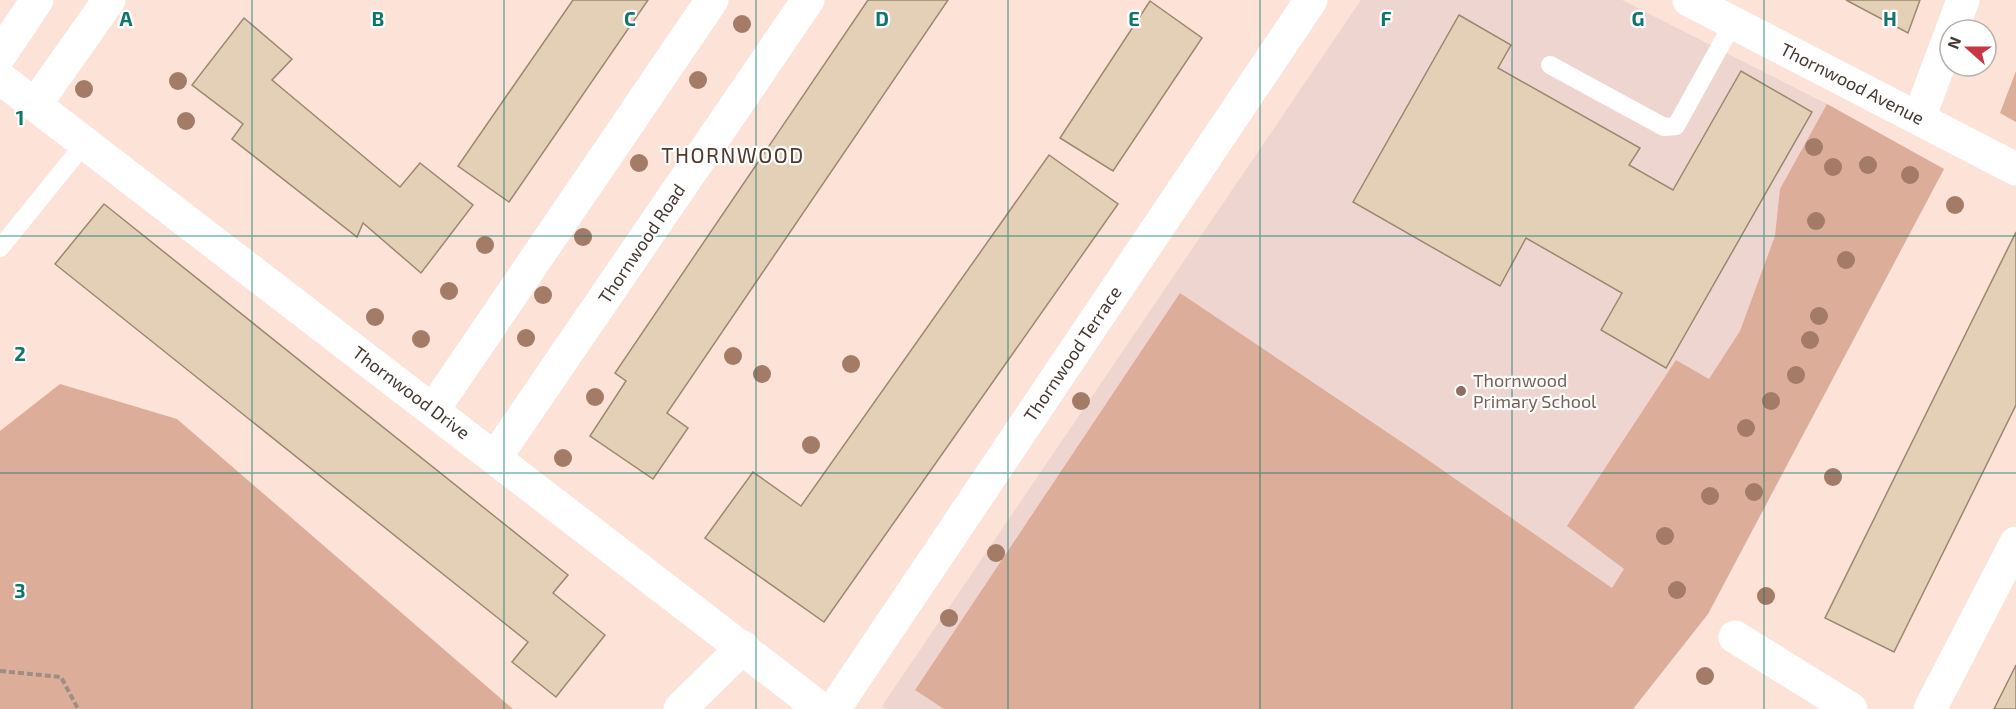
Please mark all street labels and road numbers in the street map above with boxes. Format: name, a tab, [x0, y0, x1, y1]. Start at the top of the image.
street label: Thornwood Avenue	[1777, 37, 1928, 129]
street label: Thornwood Road	[593, 179, 689, 308]
street label: Thornwood Terrace	[1019, 281, 1126, 425]
street label: Thornwood Drive	[349, 341, 475, 443]

